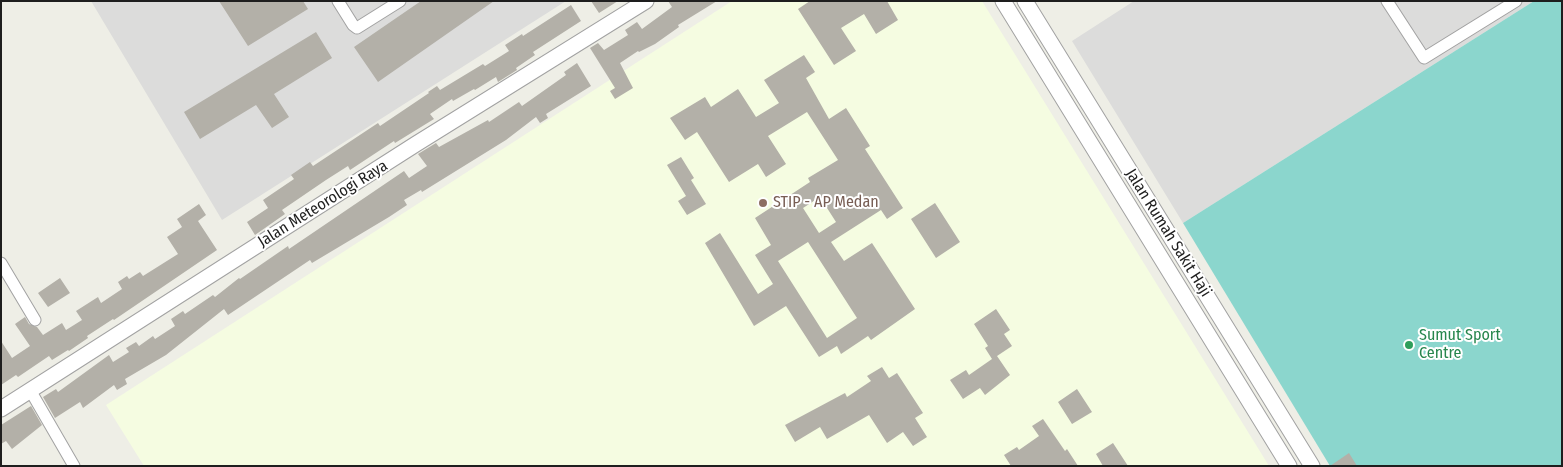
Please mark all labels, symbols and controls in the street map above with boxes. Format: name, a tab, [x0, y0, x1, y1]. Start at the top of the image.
street label: Jalan Meteorologi Raya	[255, 156, 391, 252]
street label: Jalan Rumah Sakit Haji	[1121, 165, 1215, 301]
place label: STIP - AP Medan	[773, 193, 879, 213]
marker: STIP - AP Medan	[757, 197, 769, 209]
place label: Sumut Sport Centre	[1419, 326, 1501, 364]
marker: Sumut Sport Centre	[1403, 339, 1415, 351]

